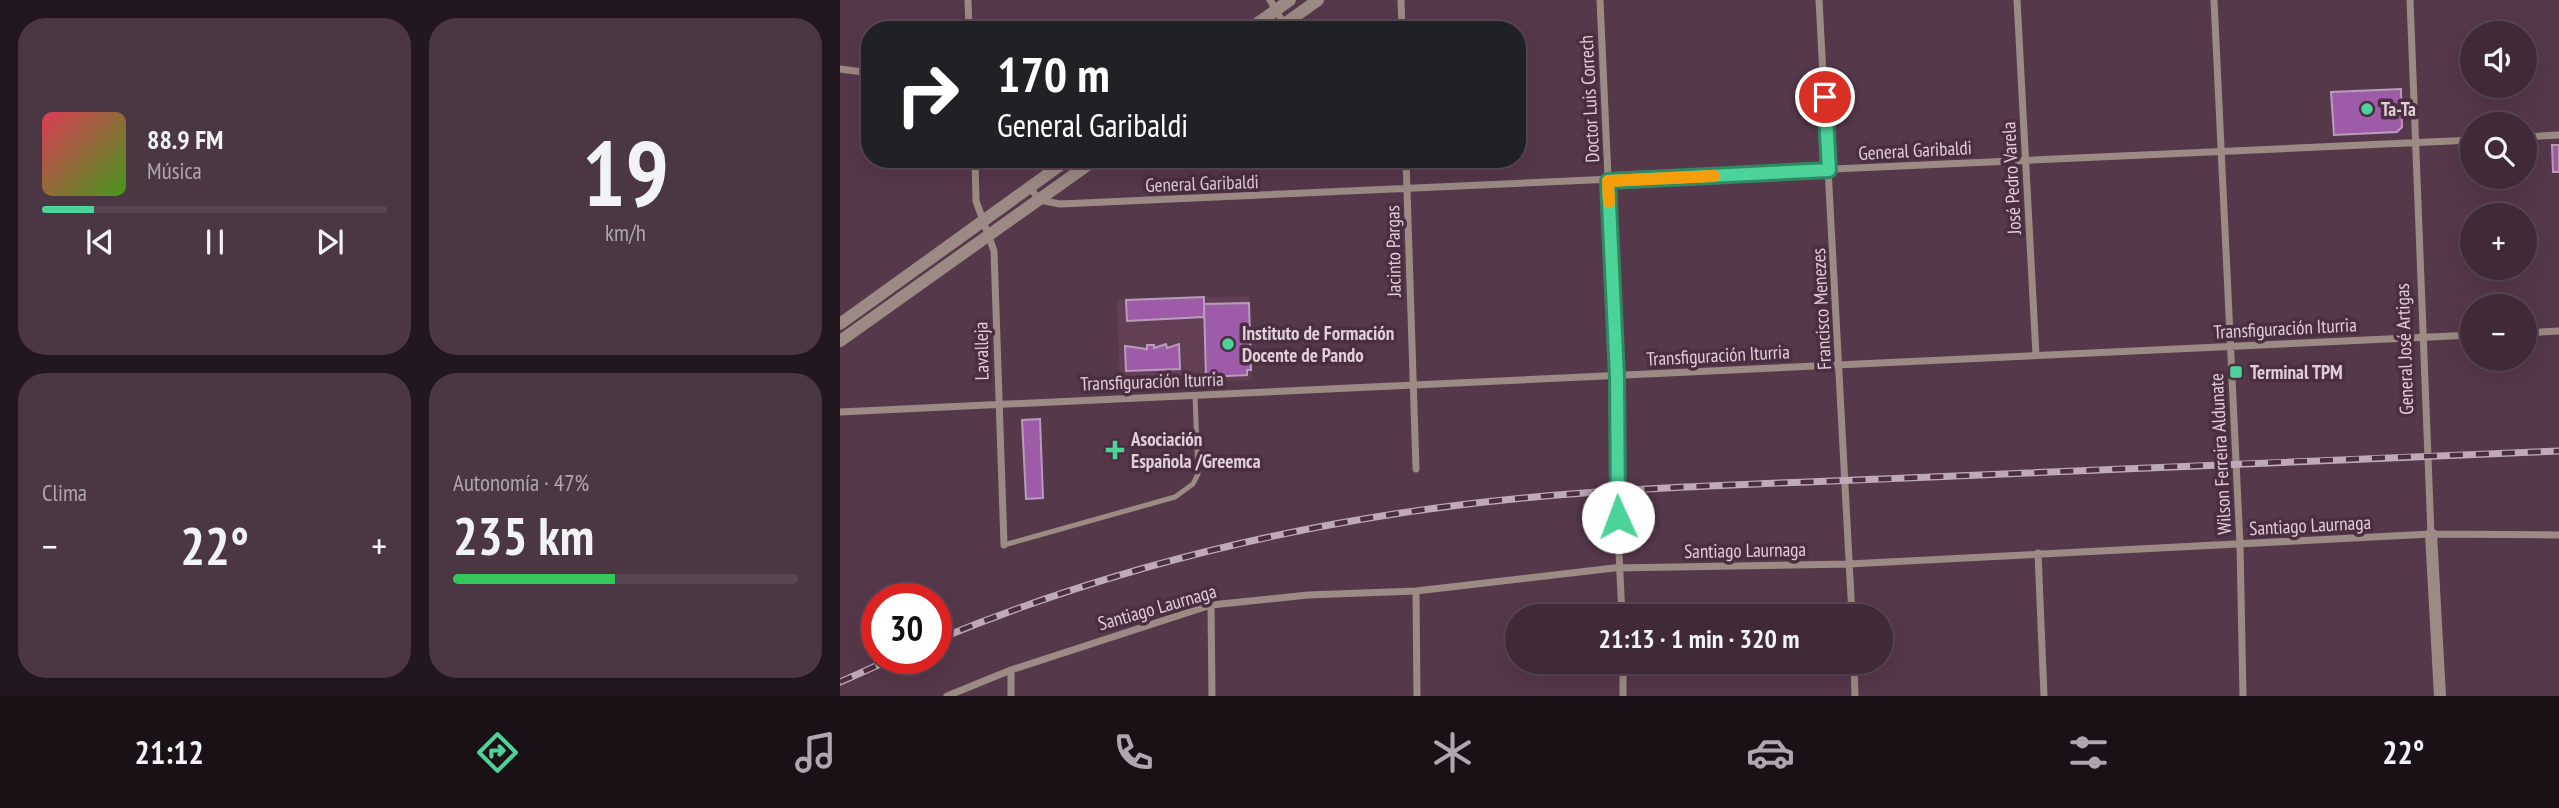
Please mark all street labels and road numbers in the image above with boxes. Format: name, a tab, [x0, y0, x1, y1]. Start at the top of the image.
street label: Doctor Luis Correch	[1574, 35, 1604, 163]
street label: José Pedro Varela	[1996, 121, 2026, 236]
street label: General Garibaldi	[1858, 135, 1972, 165]
street label: General Garibaldi	[1145, 169, 1259, 197]
street label: Jacinto Pargas	[1380, 205, 1406, 298]
street label: Francisco Menezes	[1806, 248, 1836, 370]
street label: General José Artigas	[2390, 283, 2418, 415]
street label: Transfiguración Iturria	[2213, 312, 2357, 344]
street label: Lavalleja	[968, 322, 994, 380]
street label: Transfiguración Iturria	[1646, 339, 1790, 371]
street label: Transfiguración Iturria	[1080, 367, 1224, 395]
street label: Wilson Ferreira Aldunate	[2204, 373, 2236, 535]
street label: Santiago Laurnaga	[2249, 510, 2371, 540]
street label: Santiago Laurnaga	[1684, 537, 1806, 563]
street label: Santiago Laurnaga	[1095, 579, 1219, 635]

